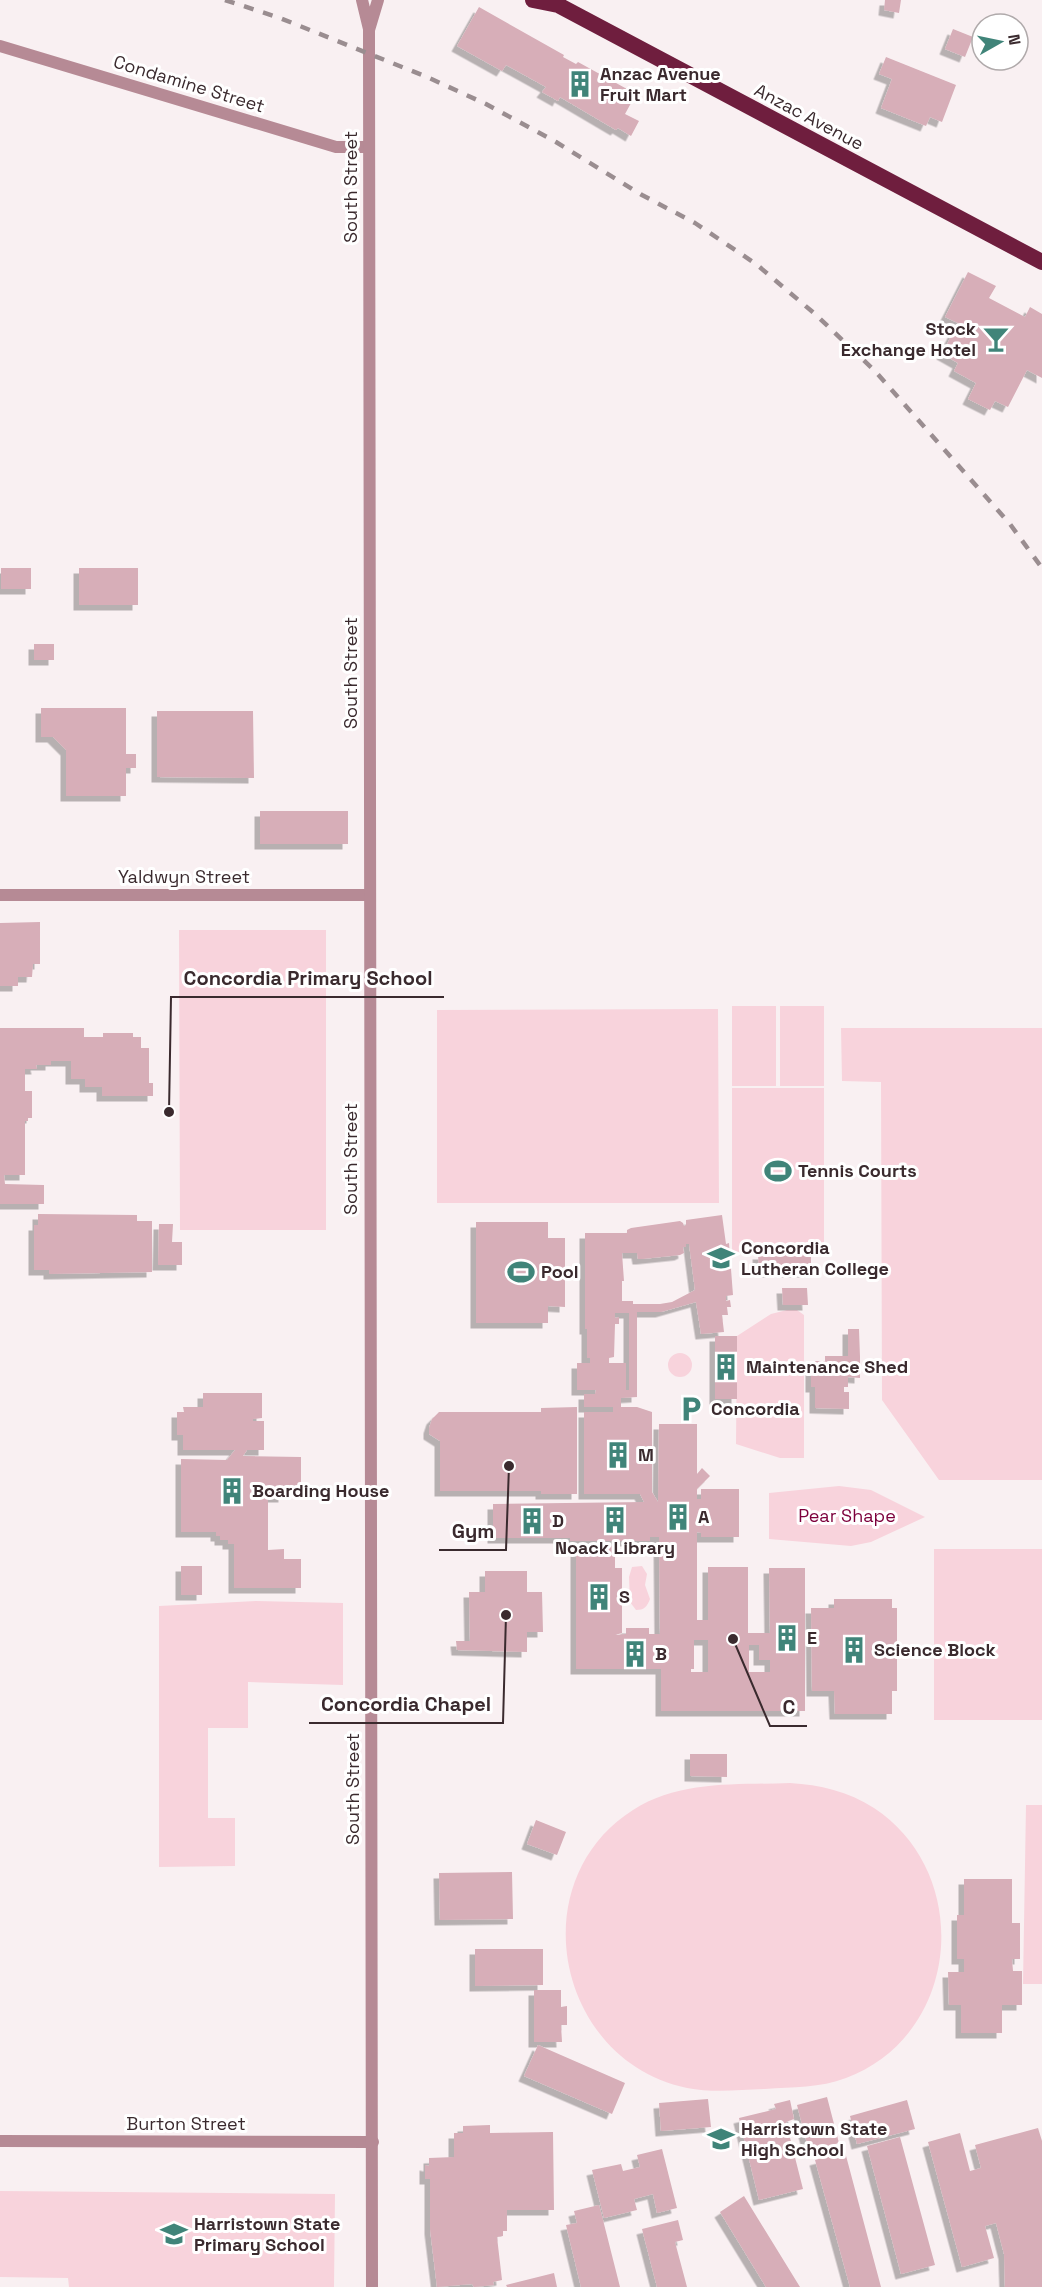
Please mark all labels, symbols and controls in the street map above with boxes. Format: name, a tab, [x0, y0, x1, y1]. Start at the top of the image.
north arrow	[970, 12, 1030, 72]
text: N	[1003, 33, 1026, 47]
street label: Condamine Street	[111, 50, 268, 117]
place label: Anzac Avenue Fruit Mart	[600, 62, 721, 106]
building icon: Anzac Avenue Fruit Mart	[565, 69, 595, 99]
street label: Anzac Avenue	[751, 78, 868, 155]
street label: South Street	[339, 131, 362, 243]
place label: Stock Exchange Hotel	[841, 317, 976, 361]
bar icon: Stock Exchange Hotel	[981, 324, 1011, 354]
street label: South Street	[339, 617, 362, 729]
street label: Yaldwyn Street	[118, 865, 250, 888]
callout: Concordia Primary School	[171, 959, 444, 997]
text: Concordia Primary School	[184, 965, 432, 991]
street label: South Street	[339, 1103, 362, 1215]
sports icon: Tennis Courts	[763, 1156, 793, 1186]
place label: Tennis Courts	[798, 1159, 917, 1182]
place label: Concordia Lutheran College	[741, 1236, 889, 1280]
school or university icon: Concordia Lutheran College	[706, 1243, 736, 1273]
sports icon: Pool	[506, 1257, 536, 1287]
place label: Pool	[541, 1260, 578, 1283]
building icon: Maintenance Shed	[711, 1352, 741, 1382]
place label: Maintenance Shed	[746, 1355, 908, 1378]
parking icon: Concordia	[676, 1394, 706, 1424]
place label: Concordia	[711, 1397, 800, 1420]
building icon: M	[603, 1440, 633, 1470]
place label: M	[638, 1443, 654, 1466]
building icon: Boarding House	[217, 1476, 247, 1506]
place label: Boarding House	[252, 1479, 389, 1502]
building icon: A	[663, 1502, 693, 1532]
park label: Pear Shape	[798, 1504, 896, 1527]
building icon: Noack Library	[600, 1505, 630, 1535]
place label: A	[698, 1505, 710, 1528]
building icon: D	[517, 1506, 547, 1536]
place label: D	[552, 1509, 564, 1532]
callout: Gym	[439, 1512, 506, 1550]
text: Gym	[452, 1518, 494, 1544]
place label: Noack Library	[555, 1536, 675, 1559]
building icon: S	[584, 1582, 614, 1612]
place label: S	[619, 1585, 630, 1608]
building icon: E	[772, 1623, 802, 1653]
place label: E	[807, 1626, 817, 1649]
building icon: Science Block	[839, 1635, 869, 1665]
place label: Science Block	[874, 1638, 996, 1661]
building icon: B	[620, 1639, 650, 1669]
place label: B	[655, 1642, 667, 1665]
callout: Concordia Chapel	[309, 1685, 503, 1723]
callout: C	[770, 1688, 807, 1726]
text: Concordia Chapel	[321, 1691, 491, 1717]
text: C	[783, 1694, 796, 1720]
street label: South Street	[341, 1733, 364, 1845]
street label: Burton Street	[126, 2112, 246, 2135]
place label: Harristown State High School	[741, 2117, 887, 2161]
school or university icon: Harristown State High School	[706, 2124, 736, 2154]
place label: Harristown State Primary School	[194, 2212, 340, 2256]
school or university icon: Harristown State Primary School	[159, 2219, 189, 2249]

